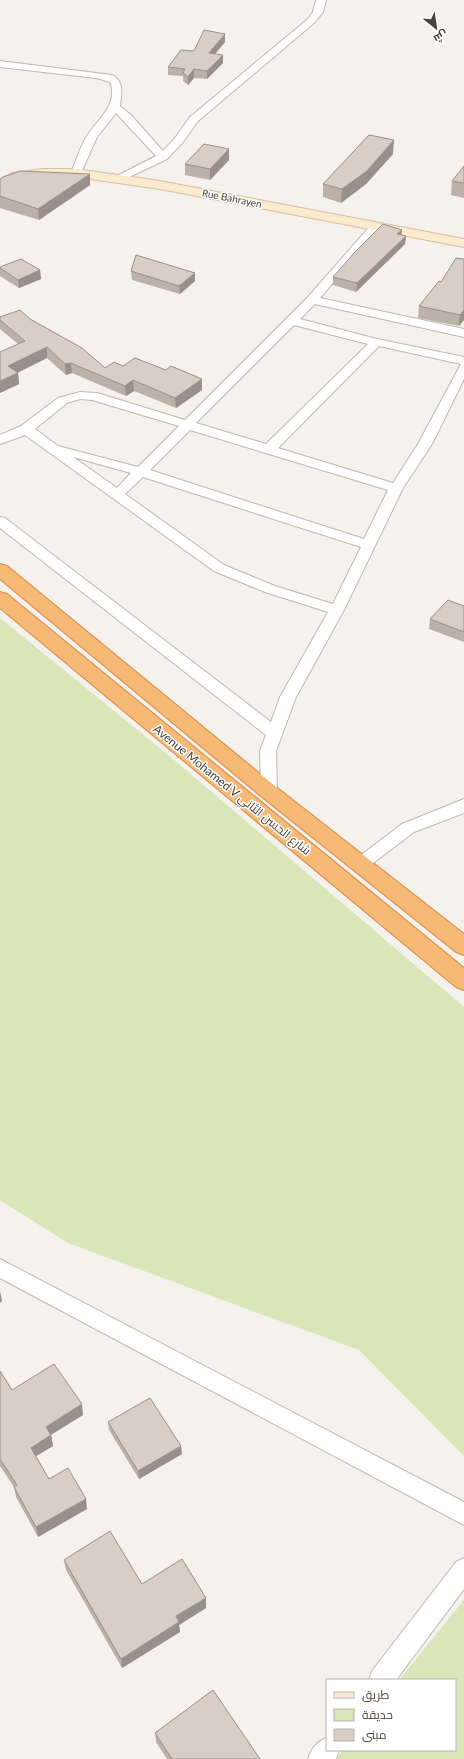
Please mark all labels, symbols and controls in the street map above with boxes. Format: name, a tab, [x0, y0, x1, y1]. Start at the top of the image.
north arrow	[416, 8, 456, 48]
text: ش	[431, 27, 451, 46]
street label: Rue Bahrayen	[201, 186, 263, 210]
street label: Avenue Mohamed V شارع الحسن الثاني	[149, 721, 314, 860]
legend	[326, 1679, 456, 1751]
text: طريق	[362, 1687, 390, 1702]
text: حديقة	[362, 1707, 393, 1722]
text: مبنى	[362, 1727, 387, 1742]

